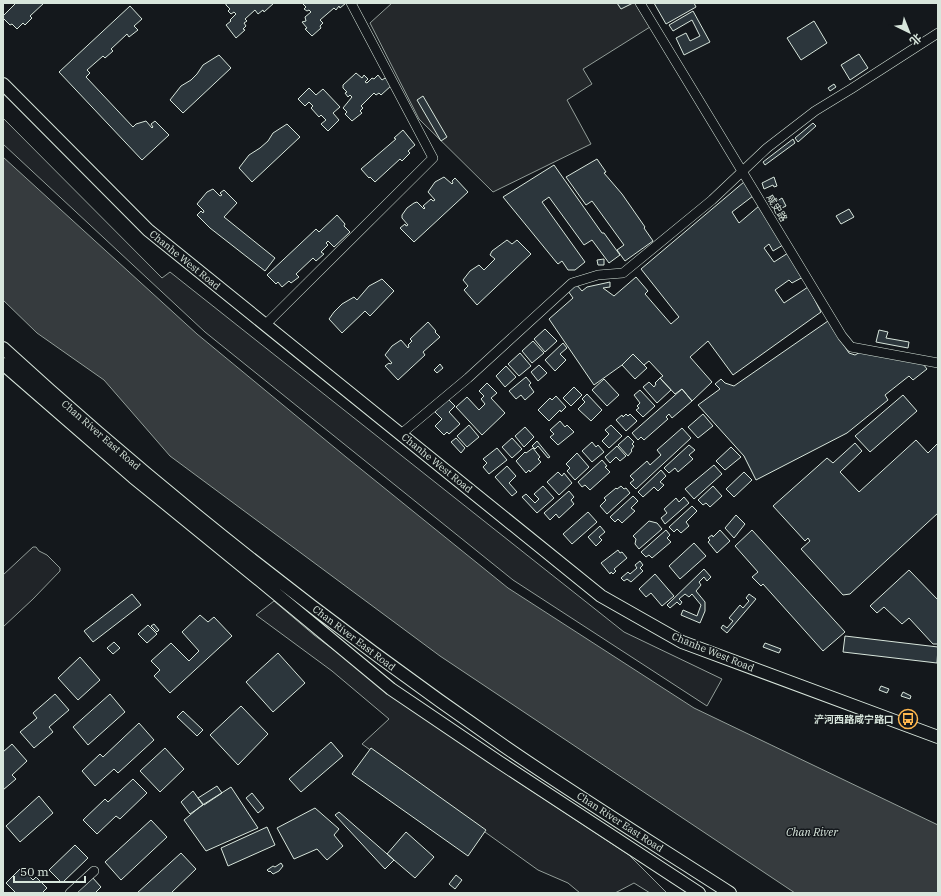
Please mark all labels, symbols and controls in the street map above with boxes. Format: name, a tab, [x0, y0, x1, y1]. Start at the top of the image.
north arrow	[889, 12, 929, 52]
text: 北	[907, 30, 925, 48]
street label: 咸史路	[764, 192, 790, 224]
street label: Chanhe West Road	[147, 227, 223, 293]
street label: Chan River East Road	[59, 397, 143, 473]
street label: Chanhe West Road	[399, 430, 475, 496]
street label: Chan River East Road	[310, 603, 398, 673]
street label: Chanhe West Road	[670, 630, 756, 674]
bus stop icon: 浐河西路咸宁路口	[897, 708, 919, 730]
place label: 浐河西路咸宁路口	[814, 713, 894, 726]
street label: Chan River East Road	[574, 789, 666, 855]
water label: Chan River	[786, 825, 839, 839]
scale bar	[14, 858, 85, 884]
text: 50 m	[20, 864, 49, 879]

